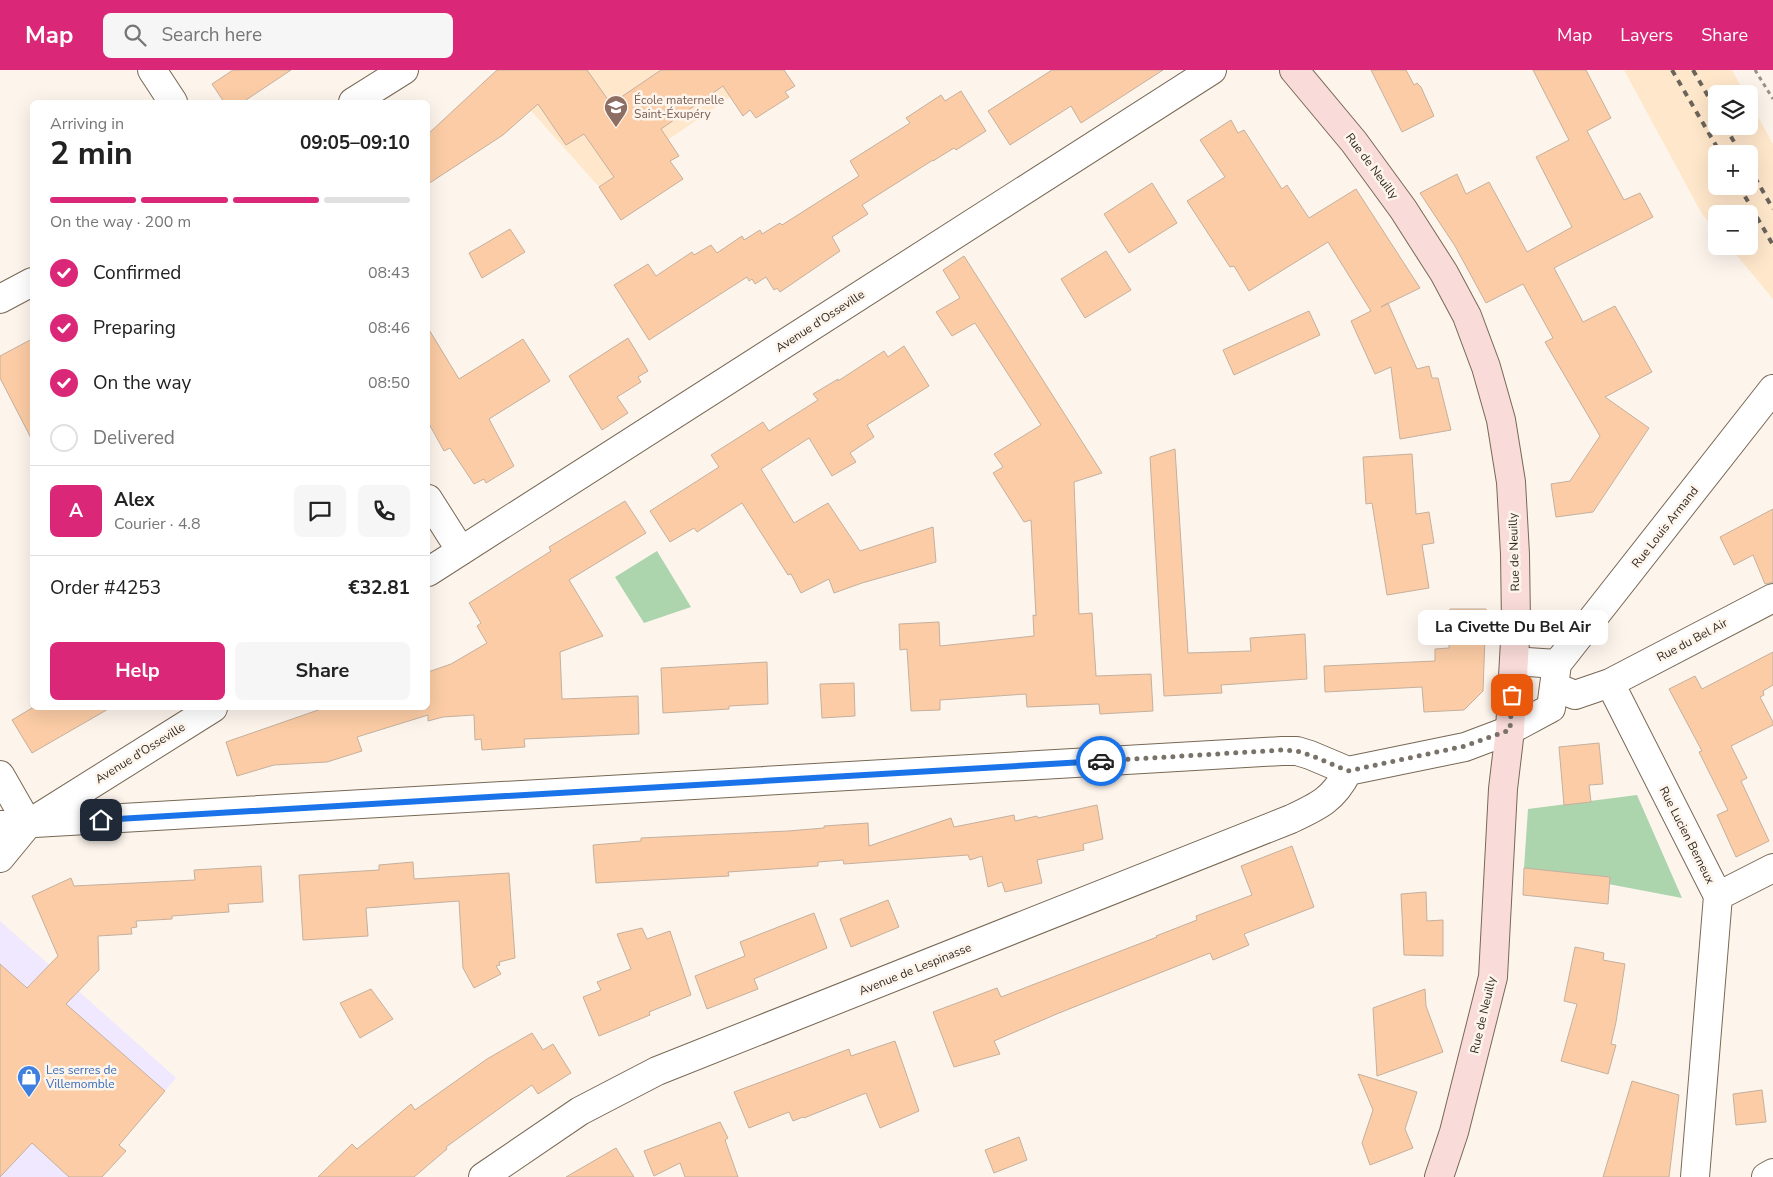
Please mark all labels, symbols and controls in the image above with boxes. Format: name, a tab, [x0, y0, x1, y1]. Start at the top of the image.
search box	[103, 13, 453, 58]
text: Map	[25, 19, 73, 51]
icon: search	[121, 21, 149, 49]
text: Search here	[161, 22, 262, 48]
text: Map	[1557, 23, 1592, 47]
text: Layers	[1620, 23, 1673, 47]
text: Share	[1701, 23, 1748, 47]
map controls	[1708, 85, 1758, 255]
button: layers	[1708, 85, 1758, 135]
place label: École maternelle Saint-Éxupéry	[634, 92, 724, 122]
school or university icon: École maternelle Saint-Éxupéry	[603, 94, 629, 128]
text: Arriving in	[50, 113, 124, 135]
text: 09:05–09:10	[300, 130, 410, 156]
street label: Rue de Neuilly	[1342, 130, 1403, 203]
text: 2 min	[50, 132, 133, 175]
button: +	[1708, 145, 1758, 195]
button: −	[1708, 205, 1758, 255]
text: On the way · 200 m	[50, 211, 191, 233]
icon: check	[50, 259, 78, 287]
text: Confirmed	[93, 260, 181, 286]
text: 08:43	[368, 262, 410, 284]
street label: Avenue d'Osseville	[772, 286, 868, 356]
icon: check	[50, 314, 78, 342]
text: Preparing	[93, 315, 176, 341]
text: 08:46	[368, 317, 410, 339]
icon: check	[50, 369, 78, 397]
text: On the way	[93, 370, 191, 396]
text: 08:50	[368, 372, 410, 394]
text: Delivered	[93, 425, 175, 451]
street label: Rue Louis Armand	[1628, 483, 1702, 571]
button: chat	[294, 485, 346, 537]
button: phone	[358, 485, 410, 537]
text: Alex	[114, 487, 155, 513]
text: A	[69, 498, 83, 524]
street label: Rue de Neuilly	[1505, 512, 1523, 592]
text: Courier · 4.8	[114, 513, 200, 535]
text: Order #4253	[50, 575, 161, 601]
text: €32.81	[348, 575, 410, 601]
callout: La Civette Du Bel Air	[1417, 610, 1607, 645]
street label: Rue du Bel Air	[1654, 614, 1731, 665]
text: La Civette Du Bel Air	[1435, 616, 1591, 638]
button: Help	[50, 642, 225, 700]
button: Share	[235, 642, 410, 700]
pin	[1491, 674, 1533, 716]
icon: bag	[1498, 681, 1526, 709]
street label: Avenue d'Osseville	[92, 719, 188, 787]
courier	[1076, 736, 1126, 786]
icon: car	[1087, 747, 1115, 775]
street label: Rue Lucien Berneux	[1656, 784, 1719, 887]
pin	[80, 799, 122, 841]
icon: home	[87, 806, 115, 834]
street label: Avenue de Lespinasse	[856, 939, 974, 999]
street label: Rue de Neuilly	[1466, 974, 1500, 1055]
place label: Les serres de Villemomble	[45, 1062, 117, 1092]
shop icon: Les serres de Villemomble	[16, 1064, 42, 1098]

